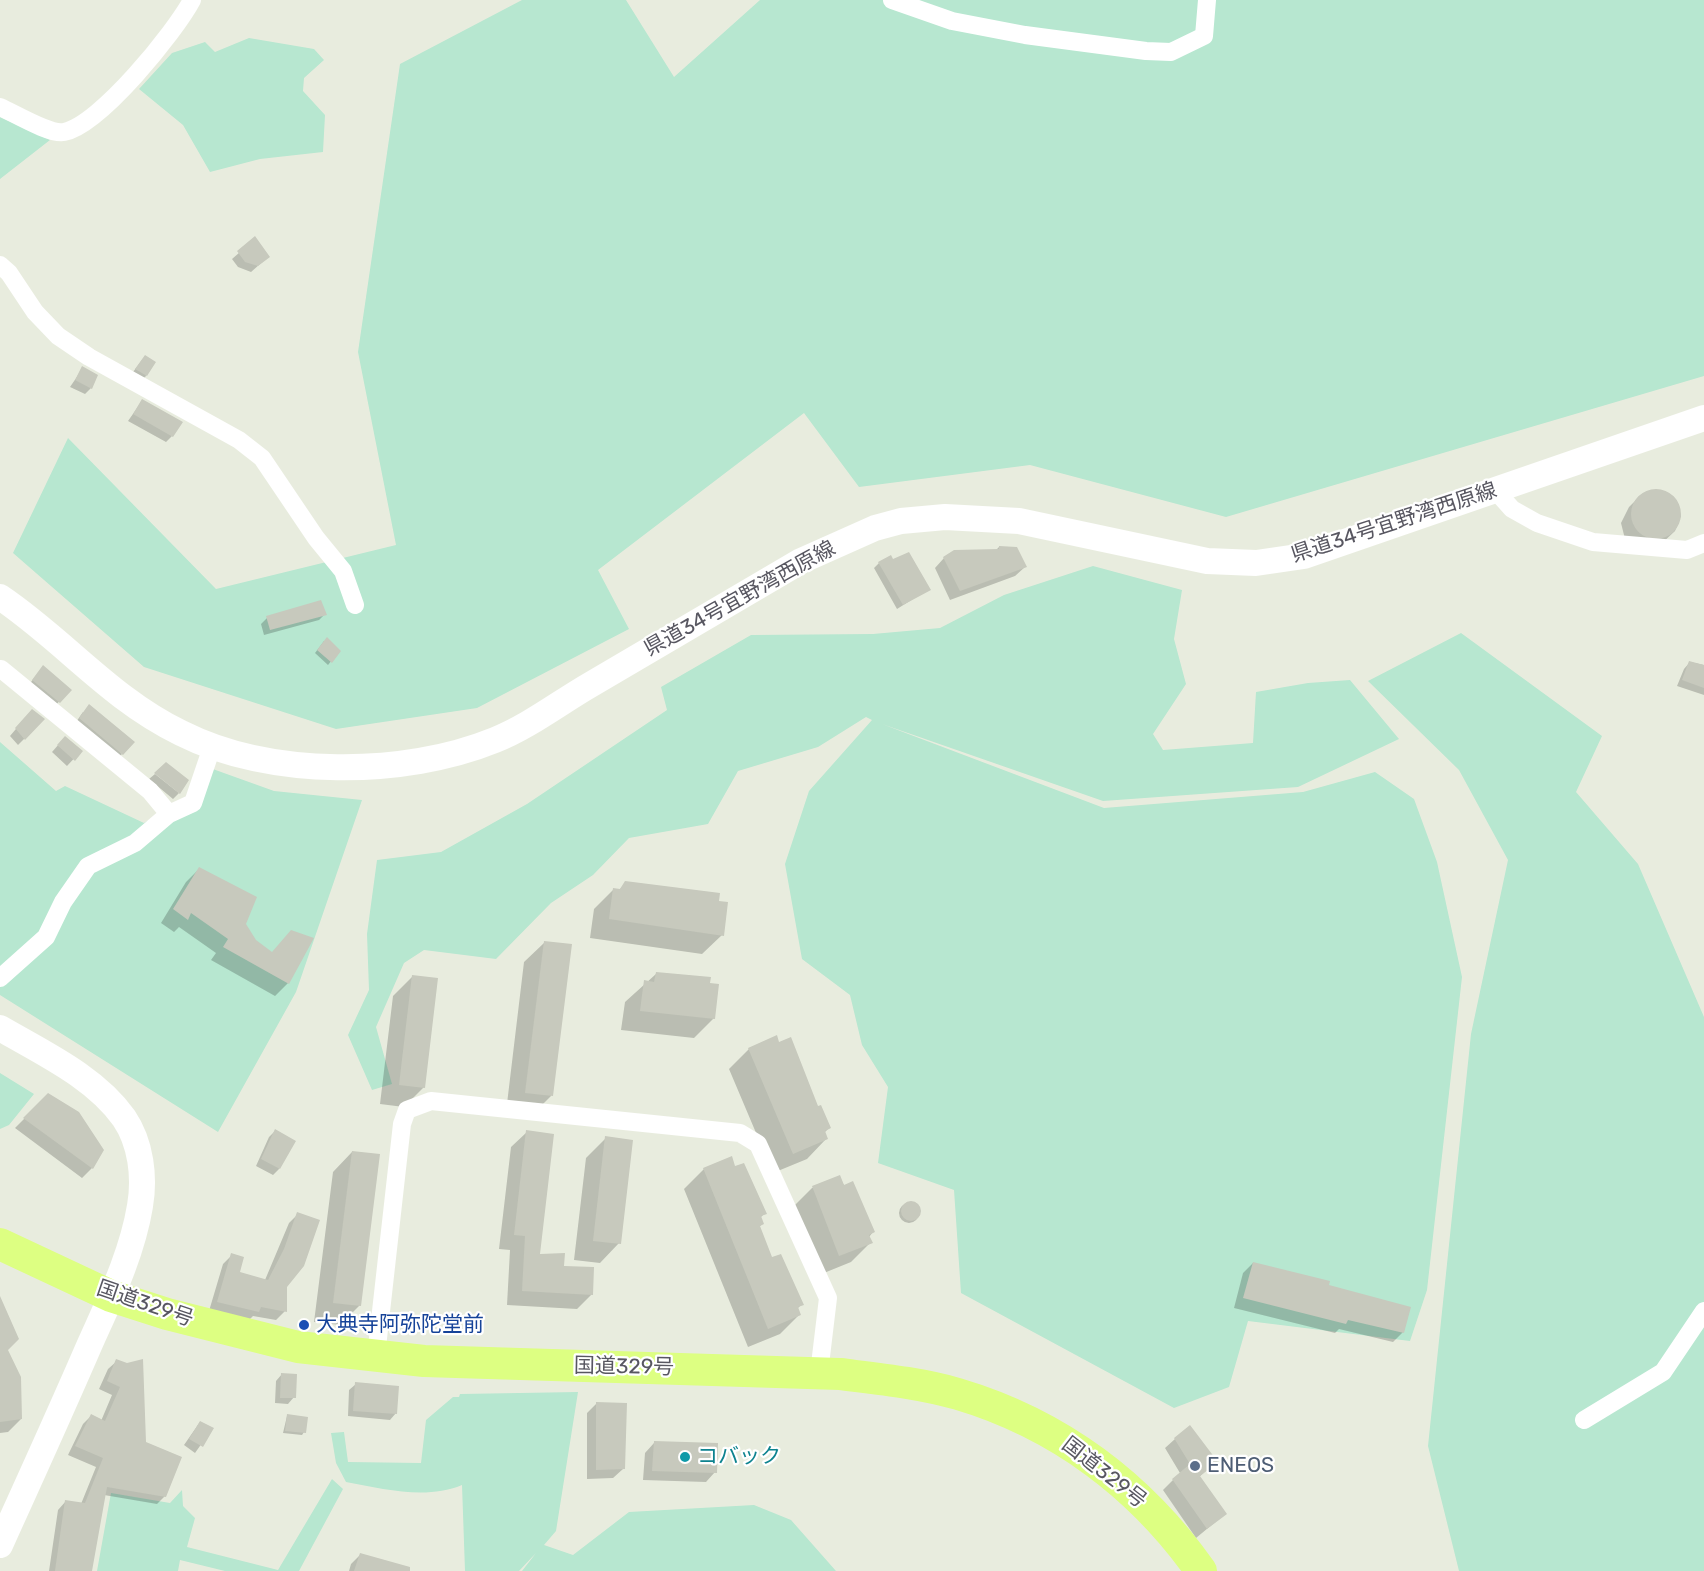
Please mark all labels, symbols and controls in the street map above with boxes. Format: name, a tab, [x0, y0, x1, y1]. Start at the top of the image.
street label: 県道34号宜野湾西原線	[1288, 478, 1500, 568]
street label: 県道34号宜野湾西原線	[640, 536, 840, 662]
street label: 国道329号	[93, 1276, 197, 1332]
place label: 大典寺阿弥陀堂前	[316, 1312, 484, 1338]
marker: 大典寺阿弥陀堂前	[297, 1318, 311, 1332]
street label: 国道329号	[574, 1354, 674, 1380]
street label: 国道329号	[1057, 1432, 1151, 1514]
place label: コバック	[697, 1444, 781, 1470]
marker: コバック	[678, 1450, 692, 1464]
place label: ENEOS	[1207, 1453, 1274, 1479]
marker: ENEOS	[1188, 1459, 1202, 1473]

